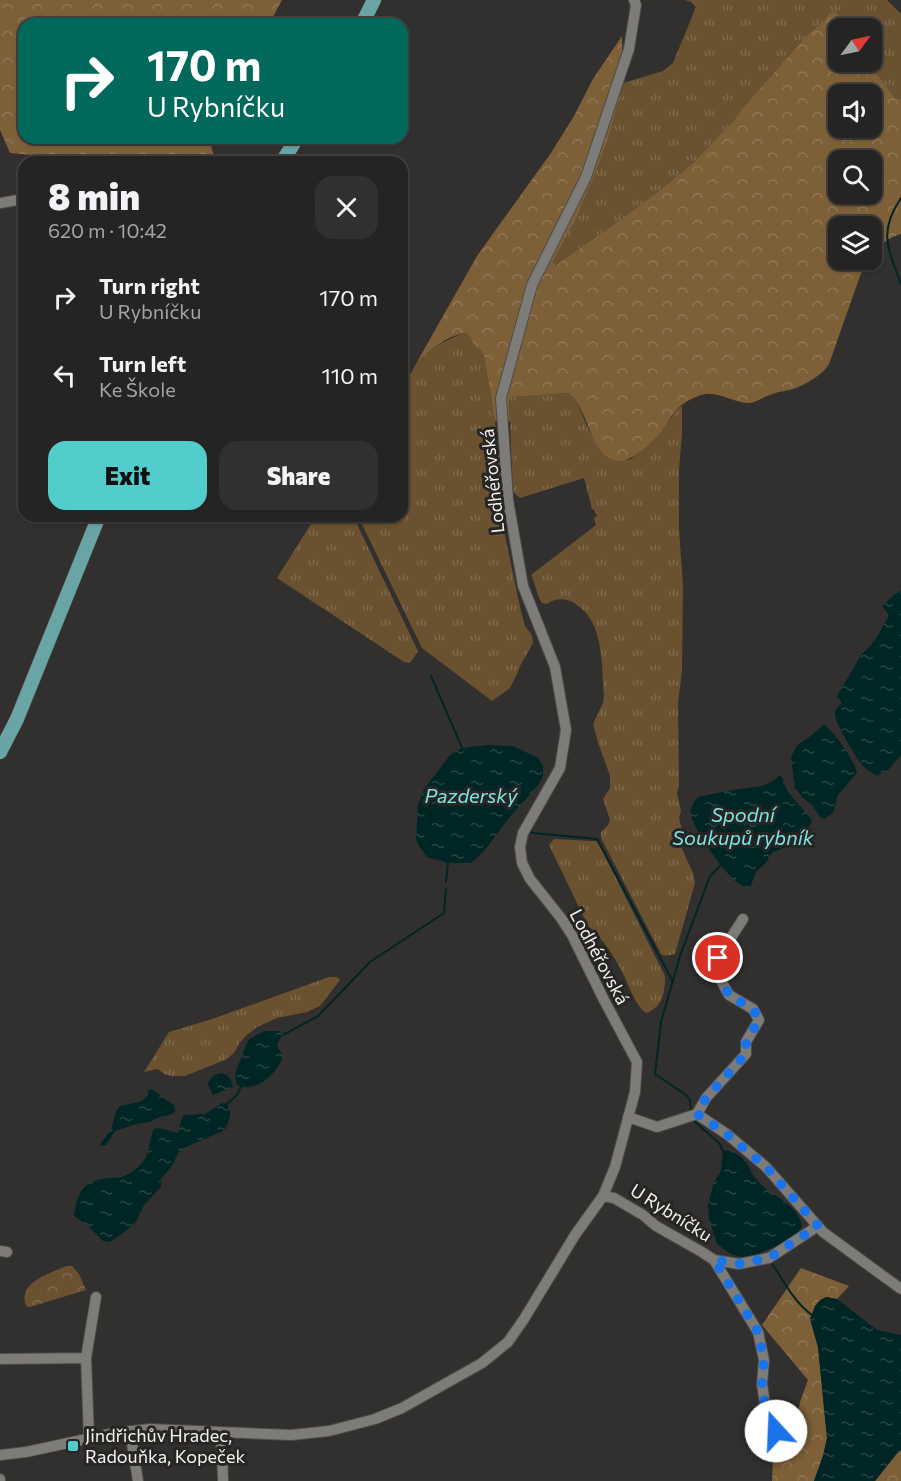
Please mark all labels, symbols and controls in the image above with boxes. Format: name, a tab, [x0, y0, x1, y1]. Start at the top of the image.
north arrow	[828, 18, 882, 72]
map controls	[828, 18, 882, 270]
text: 170 m	[147, 38, 261, 90]
icon: right	[48, 42, 126, 120]
button: sound	[828, 84, 882, 138]
text: U Rybníčku	[147, 90, 285, 123]
button: search	[828, 150, 882, 204]
text: 8 min	[48, 173, 140, 217]
button: close	[315, 176, 378, 239]
button: layers	[828, 216, 882, 270]
text: 620 m · 10:42	[48, 218, 167, 242]
text: Turn right	[99, 272, 200, 299]
icon: right	[48, 281, 81, 314]
text: 170 m	[319, 284, 378, 311]
text: U Rybníčku	[99, 299, 201, 323]
text: Turn left	[99, 350, 186, 377]
icon: left	[48, 359, 81, 392]
text: 110 m	[321, 362, 378, 389]
text: Ke Škole	[99, 377, 176, 401]
street label: Lodhéřovská	[476, 428, 508, 534]
button: Exit	[48, 441, 207, 510]
button: Share	[219, 441, 378, 510]
water label: Pazderský	[425, 783, 518, 807]
water label: Spodní Soukupů rybník	[672, 802, 815, 849]
street label: Lodhéřovská	[566, 905, 634, 1008]
pin	[692, 932, 743, 983]
icon: arrive	[701, 941, 734, 974]
street label: U Rybníčku	[627, 1178, 716, 1246]
position arrow	[744, 1399, 808, 1463]
place label: Jindřichův Hradec, Radouňka, Kopeček	[85, 1424, 245, 1467]
marker: Jindřichův Hradec, Radouňka, Kopeček	[66, 1439, 80, 1453]

